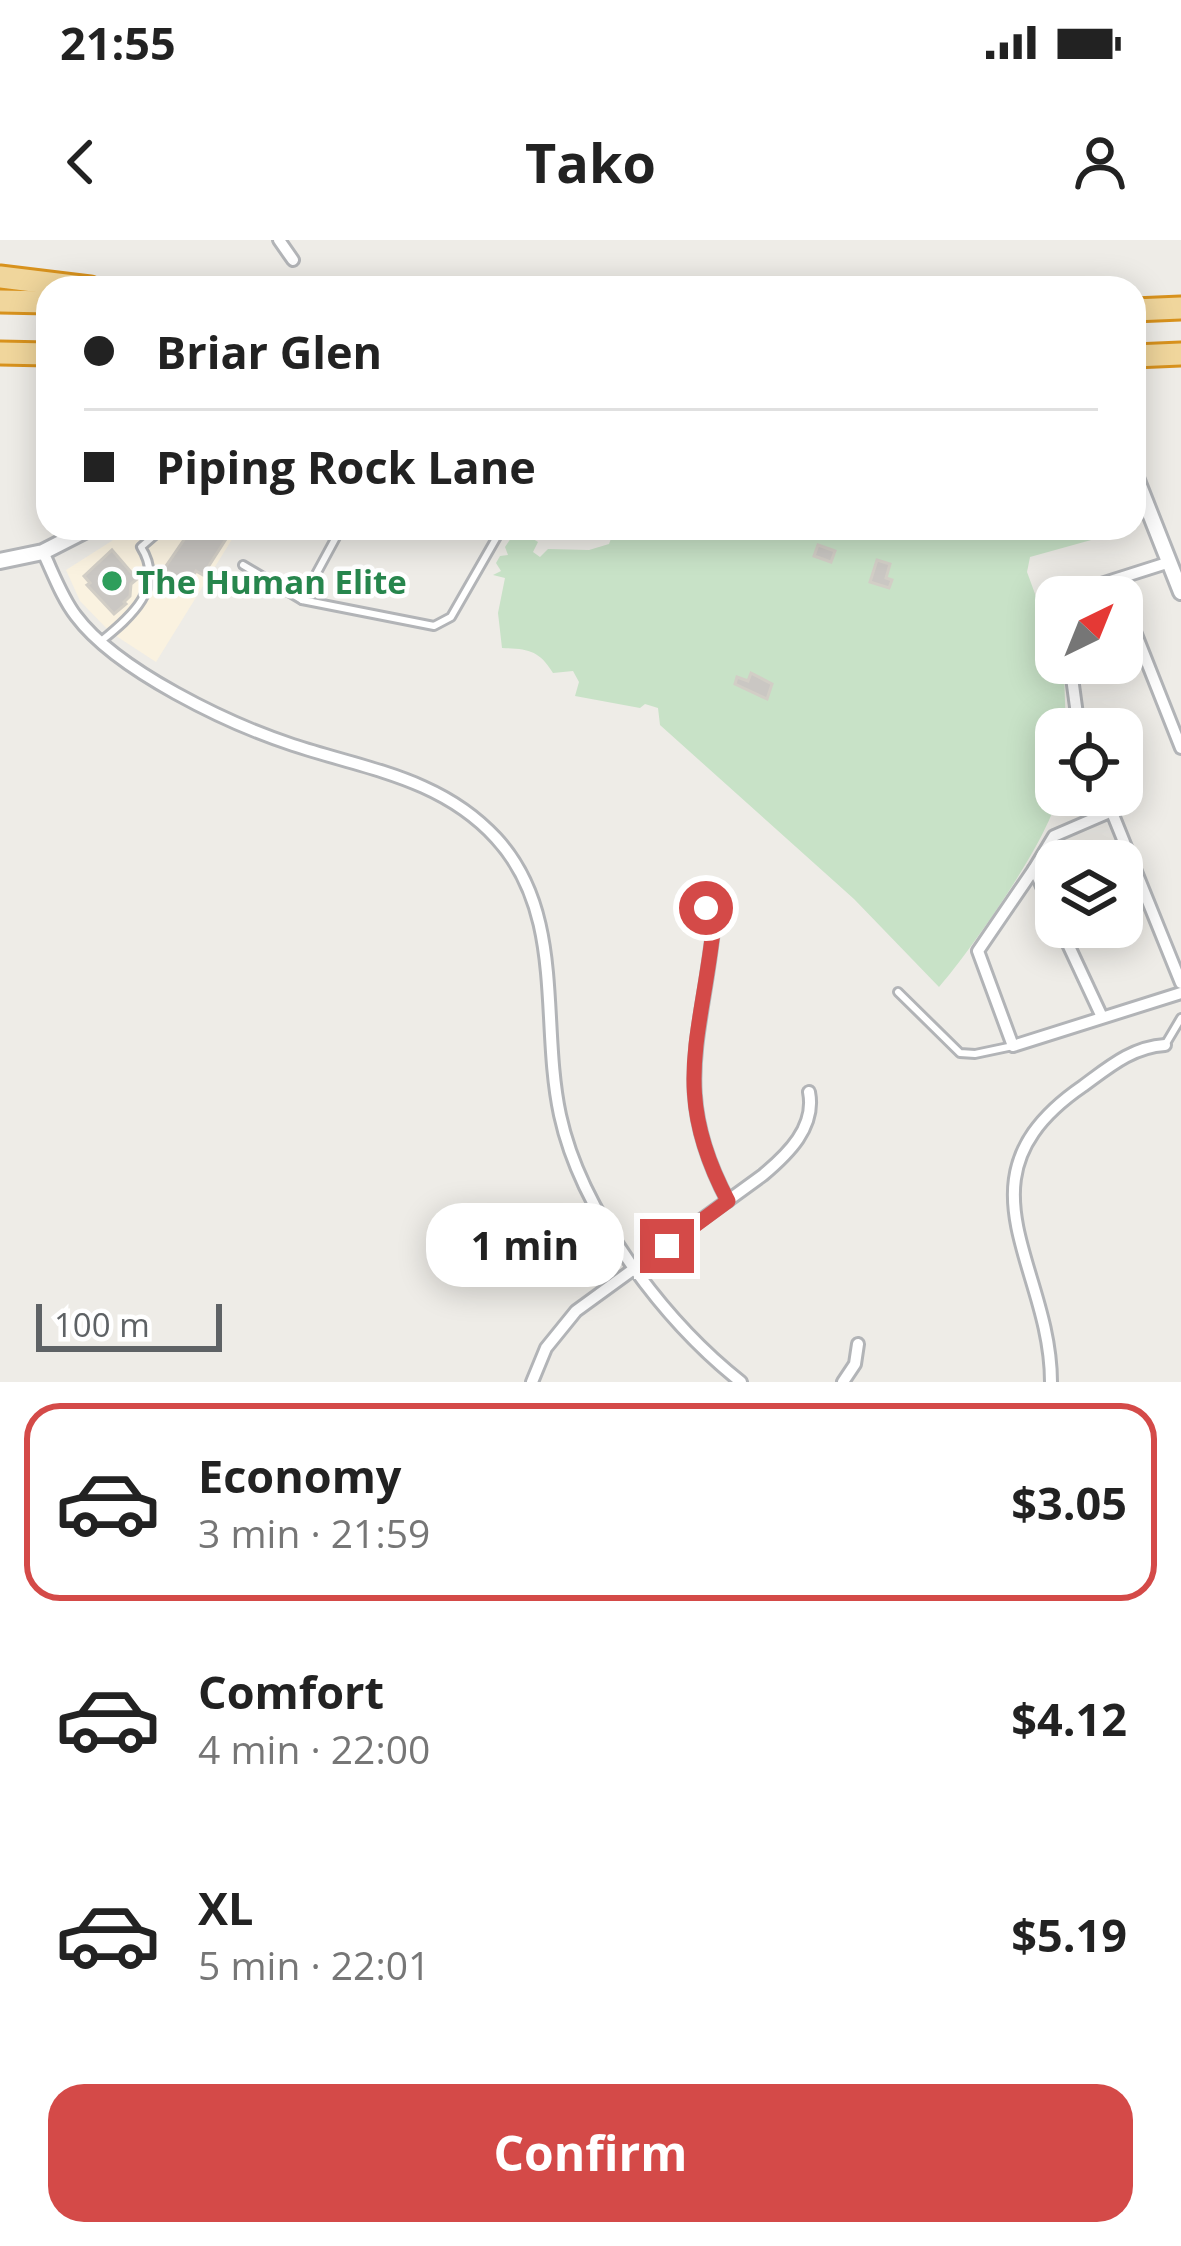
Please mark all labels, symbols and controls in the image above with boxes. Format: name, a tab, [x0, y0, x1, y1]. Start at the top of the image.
text: 21:55	[60, 12, 176, 73]
text: Tako	[525, 125, 656, 199]
icon: back	[48, 129, 114, 195]
icon: person	[1067, 129, 1133, 195]
text: Briar Glen	[156, 321, 382, 382]
text: Piping Rock Lane	[156, 436, 536, 497]
place label: The Human Elite	[136, 559, 407, 604]
marker: The Human Elite	[99, 568, 125, 594]
north arrow	[1035, 576, 1143, 684]
map controls	[1035, 576, 1143, 948]
button: locate	[1035, 708, 1143, 816]
button: layers	[1035, 840, 1143, 948]
route start	[679, 881, 733, 935]
callout: 1 min	[427, 1204, 625, 1288]
text: 1 min	[471, 1218, 579, 1271]
route end	[640, 1219, 694, 1273]
scale bar	[36, 1298, 222, 1351]
text: 100 m	[54, 1302, 150, 1347]
text: Economy	[198, 1445, 401, 1506]
icon: car	[54, 1448, 162, 1556]
text: $3.05	[1011, 1472, 1127, 1533]
text: 3 min · 21:59	[198, 1506, 430, 1559]
text: Comfort	[198, 1661, 384, 1722]
icon: car	[54, 1664, 162, 1772]
text: $4.12	[1011, 1688, 1127, 1749]
text: 4 min · 22:00	[198, 1722, 430, 1775]
text: XL	[198, 1877, 253, 1938]
icon: car	[54, 1880, 162, 1988]
text: $5.19	[1011, 1904, 1127, 1965]
text: 5 min · 22:01	[198, 1938, 430, 1991]
button: Confirm	[48, 2084, 1133, 2222]

